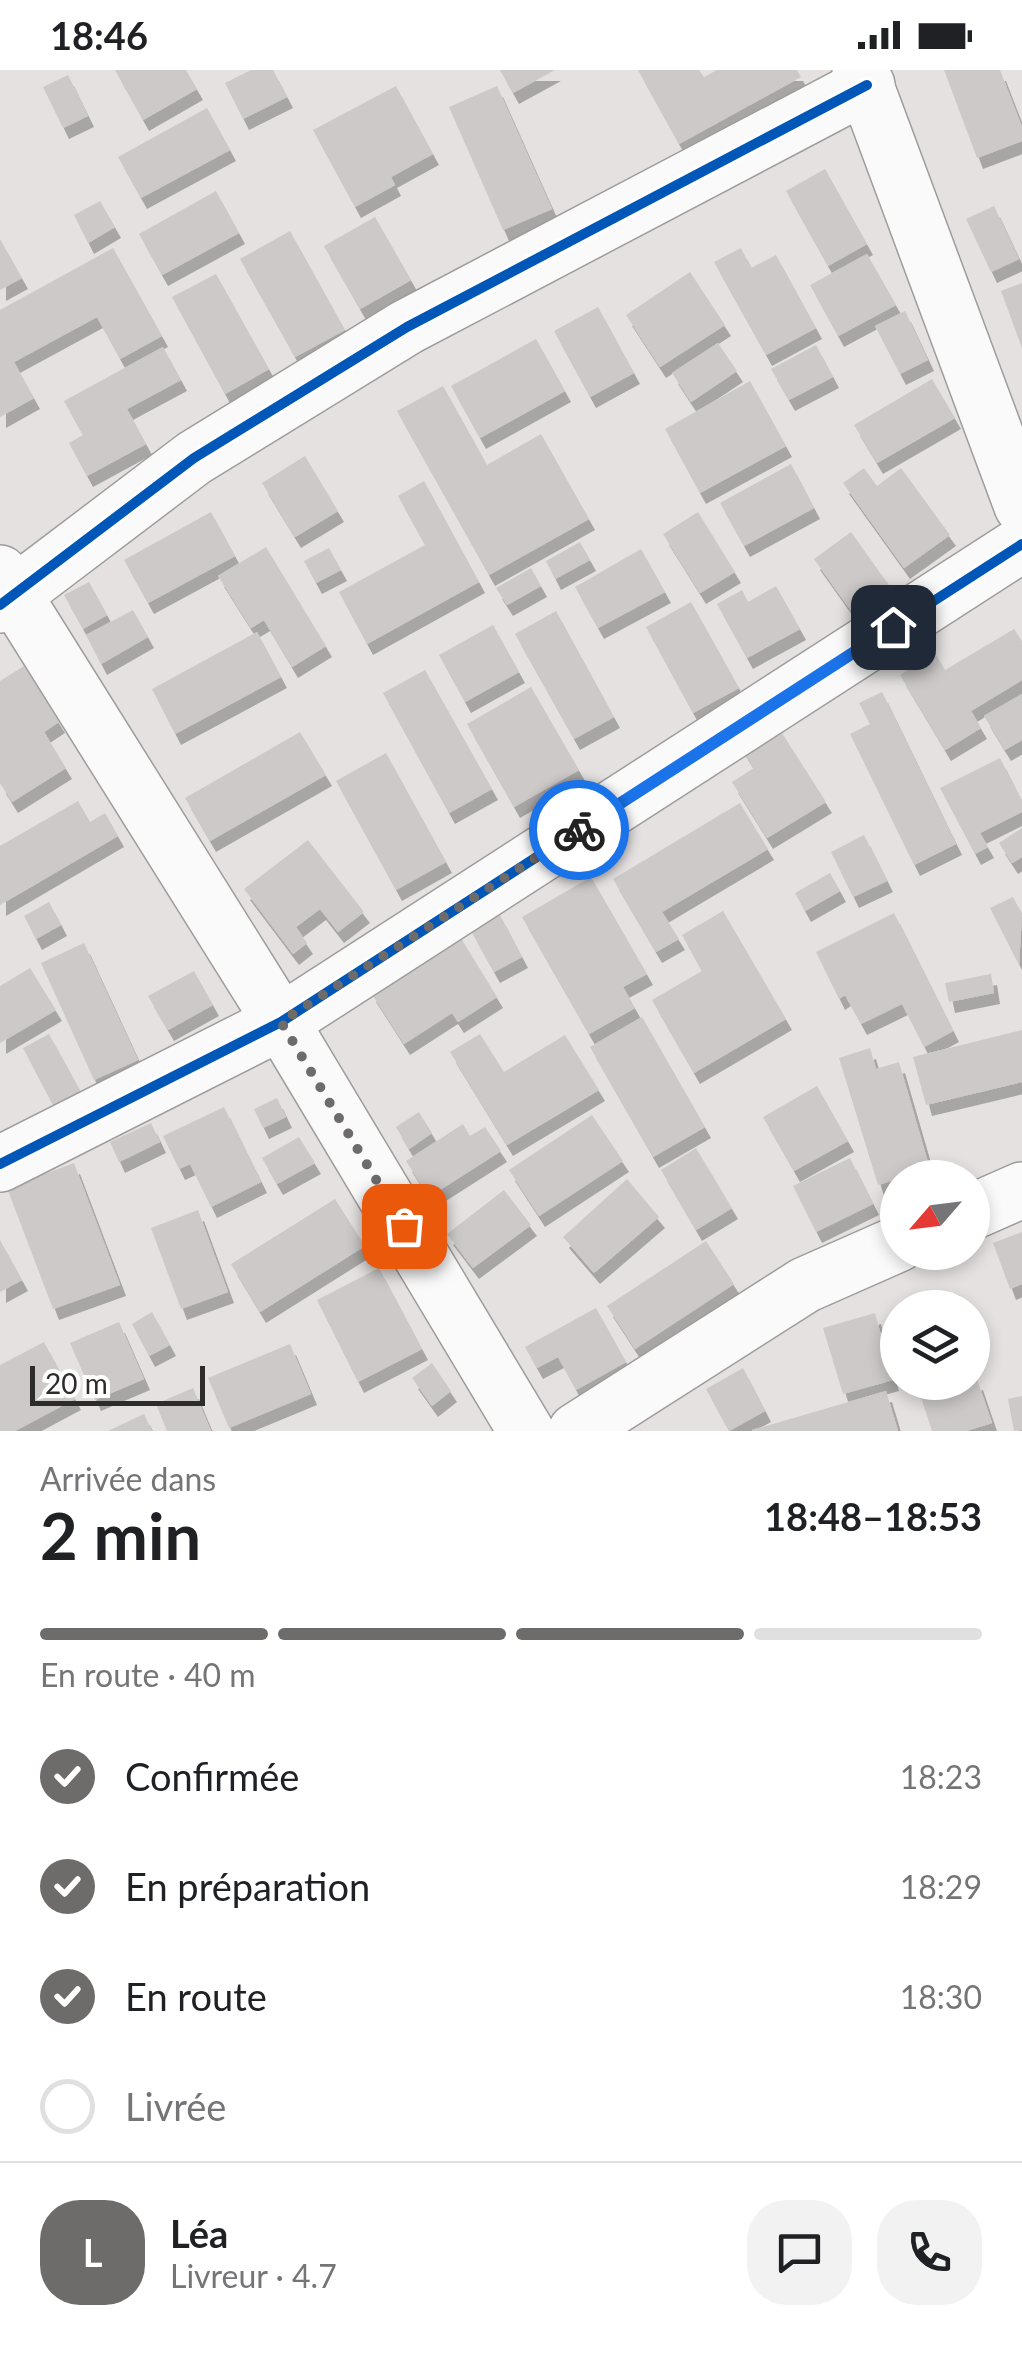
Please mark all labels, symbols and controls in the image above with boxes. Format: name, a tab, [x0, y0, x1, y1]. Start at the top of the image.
text: 18:46	[50, 12, 148, 58]
pin	[851, 585, 936, 670]
icon: home	[866, 600, 921, 655]
courier	[529, 780, 629, 880]
icon: bike	[552, 803, 607, 858]
north arrow	[880, 1160, 990, 1270]
map controls	[880, 1160, 990, 1400]
pin	[362, 1184, 447, 1269]
icon: bag	[377, 1199, 432, 1254]
button: layers	[880, 1290, 990, 1400]
scale bar	[30, 1361, 205, 1406]
text: 20 m	[45, 1366, 108, 1400]
text: Arrivée dans	[40, 1459, 216, 1498]
text: 18:48–18:53	[764, 1493, 982, 1539]
text: 2 min	[40, 1496, 201, 1574]
text: En route · 40 m	[40, 1655, 256, 1694]
icon: check	[40, 1749, 95, 1804]
text: Confirmée	[125, 1753, 299, 1799]
text: 18:23	[900, 1757, 982, 1796]
icon: check	[40, 1859, 95, 1914]
text: En préparation	[125, 1863, 370, 1909]
text: 18:29	[900, 1867, 982, 1906]
icon: check	[40, 1969, 95, 2024]
text: En route	[125, 1973, 267, 2019]
text: 18:30	[900, 1977, 982, 2016]
text: Livrée	[125, 2083, 226, 2129]
button: chat	[747, 2200, 852, 2305]
button: phone	[877, 2200, 982, 2305]
text: Léa	[170, 2210, 228, 2256]
text: L	[83, 2229, 102, 2275]
text: Livreur · 4.7	[170, 2256, 337, 2295]

